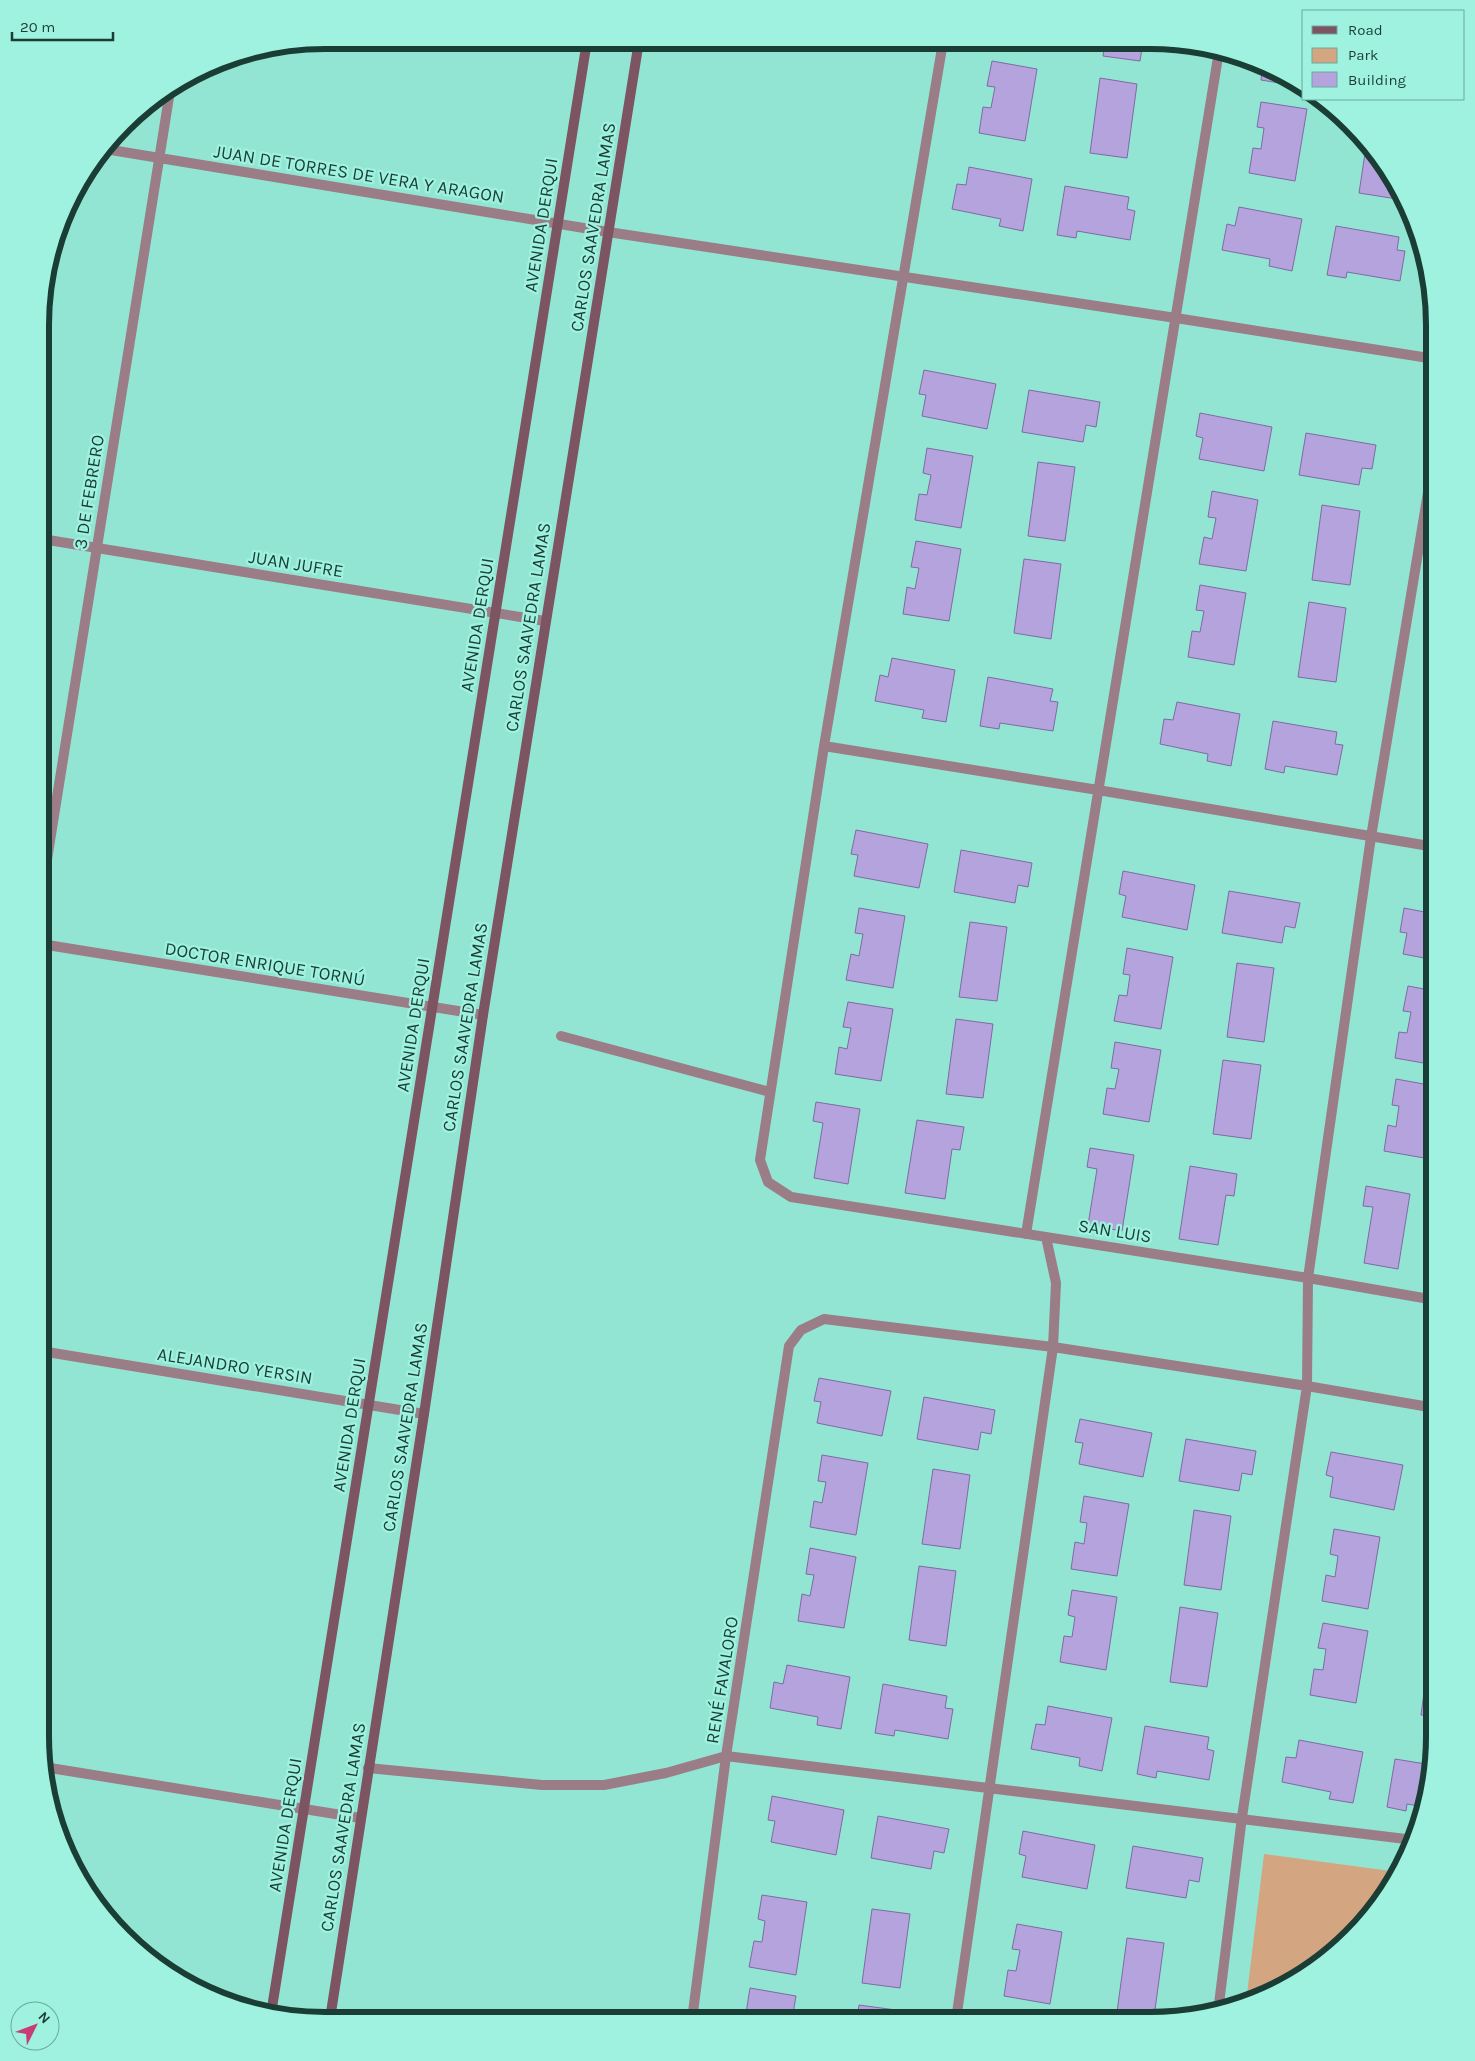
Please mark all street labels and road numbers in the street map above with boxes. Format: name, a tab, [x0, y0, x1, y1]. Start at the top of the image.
street label: CARLOS SAAVEDRA LAMAS	[566, 121, 620, 333]
street label: JUAN DE TORRES DE VERA Y ARAGON	[212, 140, 506, 208]
street label: AVENIDA DERQUI	[520, 156, 562, 294]
street label: 3 DE FEBRERO	[69, 433, 109, 551]
street label: CARLOS SAAVEDRA LAMAS	[501, 521, 555, 733]
street label: JUAN JUFRE	[247, 546, 345, 582]
street label: AVENIDA DERQUI	[456, 556, 498, 694]
street label: CARLOS SAAVEDRA LAMAS	[438, 921, 492, 1133]
street label: DOCTOR ENRIQUE TORNÚ	[163, 936, 367, 991]
street label: AVENIDA DERQUI	[392, 956, 434, 1094]
street label: SAN LUIS	[1077, 1214, 1153, 1248]
street label: CARLOS SAAVEDRA LAMAS	[378, 1321, 432, 1533]
street label: ALEJANDRO YERSIN	[156, 1343, 314, 1389]
street label: AVENIDA DERQUI	[328, 1356, 370, 1494]
street label: RENÉ FAVALORO	[700, 1615, 743, 1745]
street label: CARLOS SAAVEDRA LAMAS	[316, 1721, 370, 1933]
street label: AVENIDA DERQUI	[264, 1756, 306, 1894]

